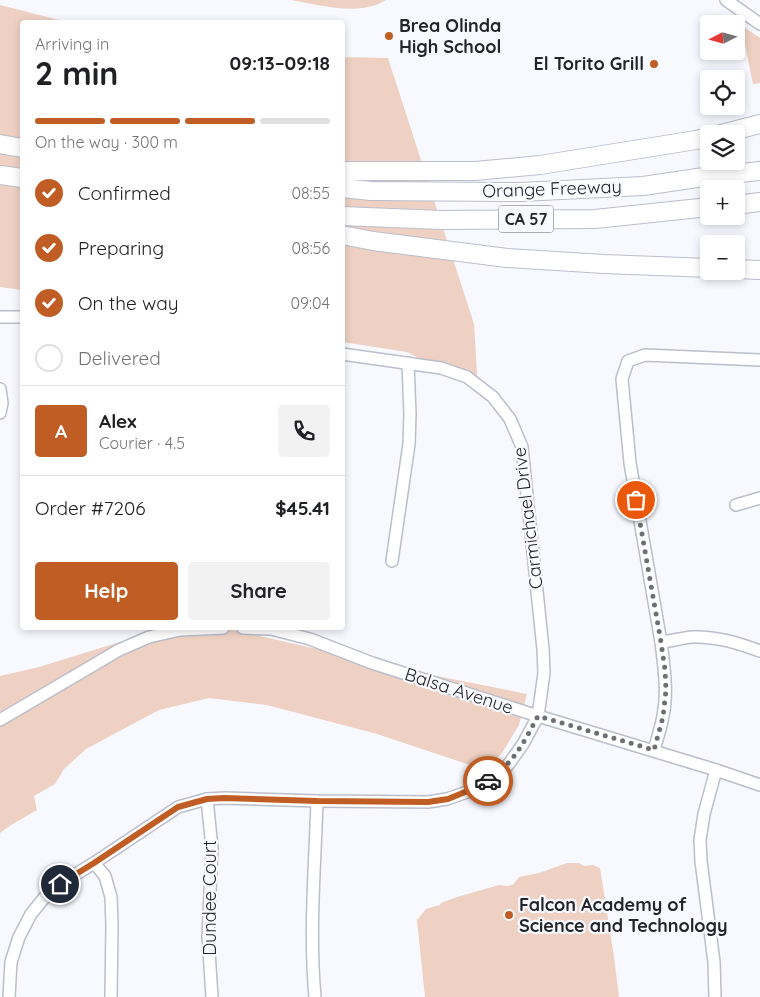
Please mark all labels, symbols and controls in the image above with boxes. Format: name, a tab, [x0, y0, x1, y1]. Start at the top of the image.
place label: Brea Olinda High School	[399, 14, 501, 58]
north arrow	[700, 15, 745, 60]
map controls	[700, 15, 745, 280]
marker: Brea Olinda High School	[383, 30, 395, 42]
text: Arriving in	[35, 34, 109, 54]
text: 09:13–09:18	[230, 51, 330, 75]
place label: El Torito Grill	[534, 52, 644, 75]
text: 2 min	[35, 53, 118, 93]
marker: El Torito Grill	[648, 58, 660, 70]
button: locate	[700, 70, 745, 115]
button: layers	[700, 125, 745, 170]
text: On the way · 300 m	[35, 132, 178, 152]
street label: Orange Freeway	[482, 175, 622, 202]
icon: check	[35, 179, 63, 207]
button: +	[700, 180, 745, 225]
text: Confirmed	[78, 181, 171, 205]
text: 08:55	[291, 183, 330, 203]
road number: CA 57	[498, 205, 554, 232]
icon: check	[35, 234, 63, 262]
button: −	[700, 235, 745, 280]
text: Preparing	[78, 236, 164, 260]
text: 08:56	[292, 238, 330, 258]
icon: check	[35, 289, 63, 317]
text: On the way	[78, 291, 179, 315]
text: 09:04	[291, 293, 330, 313]
text: Delivered	[78, 346, 161, 370]
button: phone	[278, 405, 330, 457]
text: Alex	[99, 409, 137, 433]
text: A	[55, 419, 67, 443]
text: Courier · 4.5	[99, 433, 185, 453]
street label: Carmichael Drive	[507, 446, 548, 590]
pin	[615, 479, 657, 521]
icon: bag	[622, 486, 650, 514]
text: Order #7206	[35, 496, 145, 520]
text: $45.41	[275, 496, 330, 520]
button: Help	[35, 562, 178, 620]
button: Share	[188, 562, 330, 620]
street label: Balsa Avenue	[402, 662, 516, 719]
courier	[463, 756, 513, 806]
icon: car	[474, 767, 502, 795]
street label: Dundee Court	[198, 840, 221, 956]
pin	[39, 863, 81, 905]
icon: home	[46, 870, 74, 898]
place label: Falcon Academy of Science and Technology	[519, 893, 728, 937]
marker: Falcon Academy of Science and Technology	[503, 909, 515, 921]

